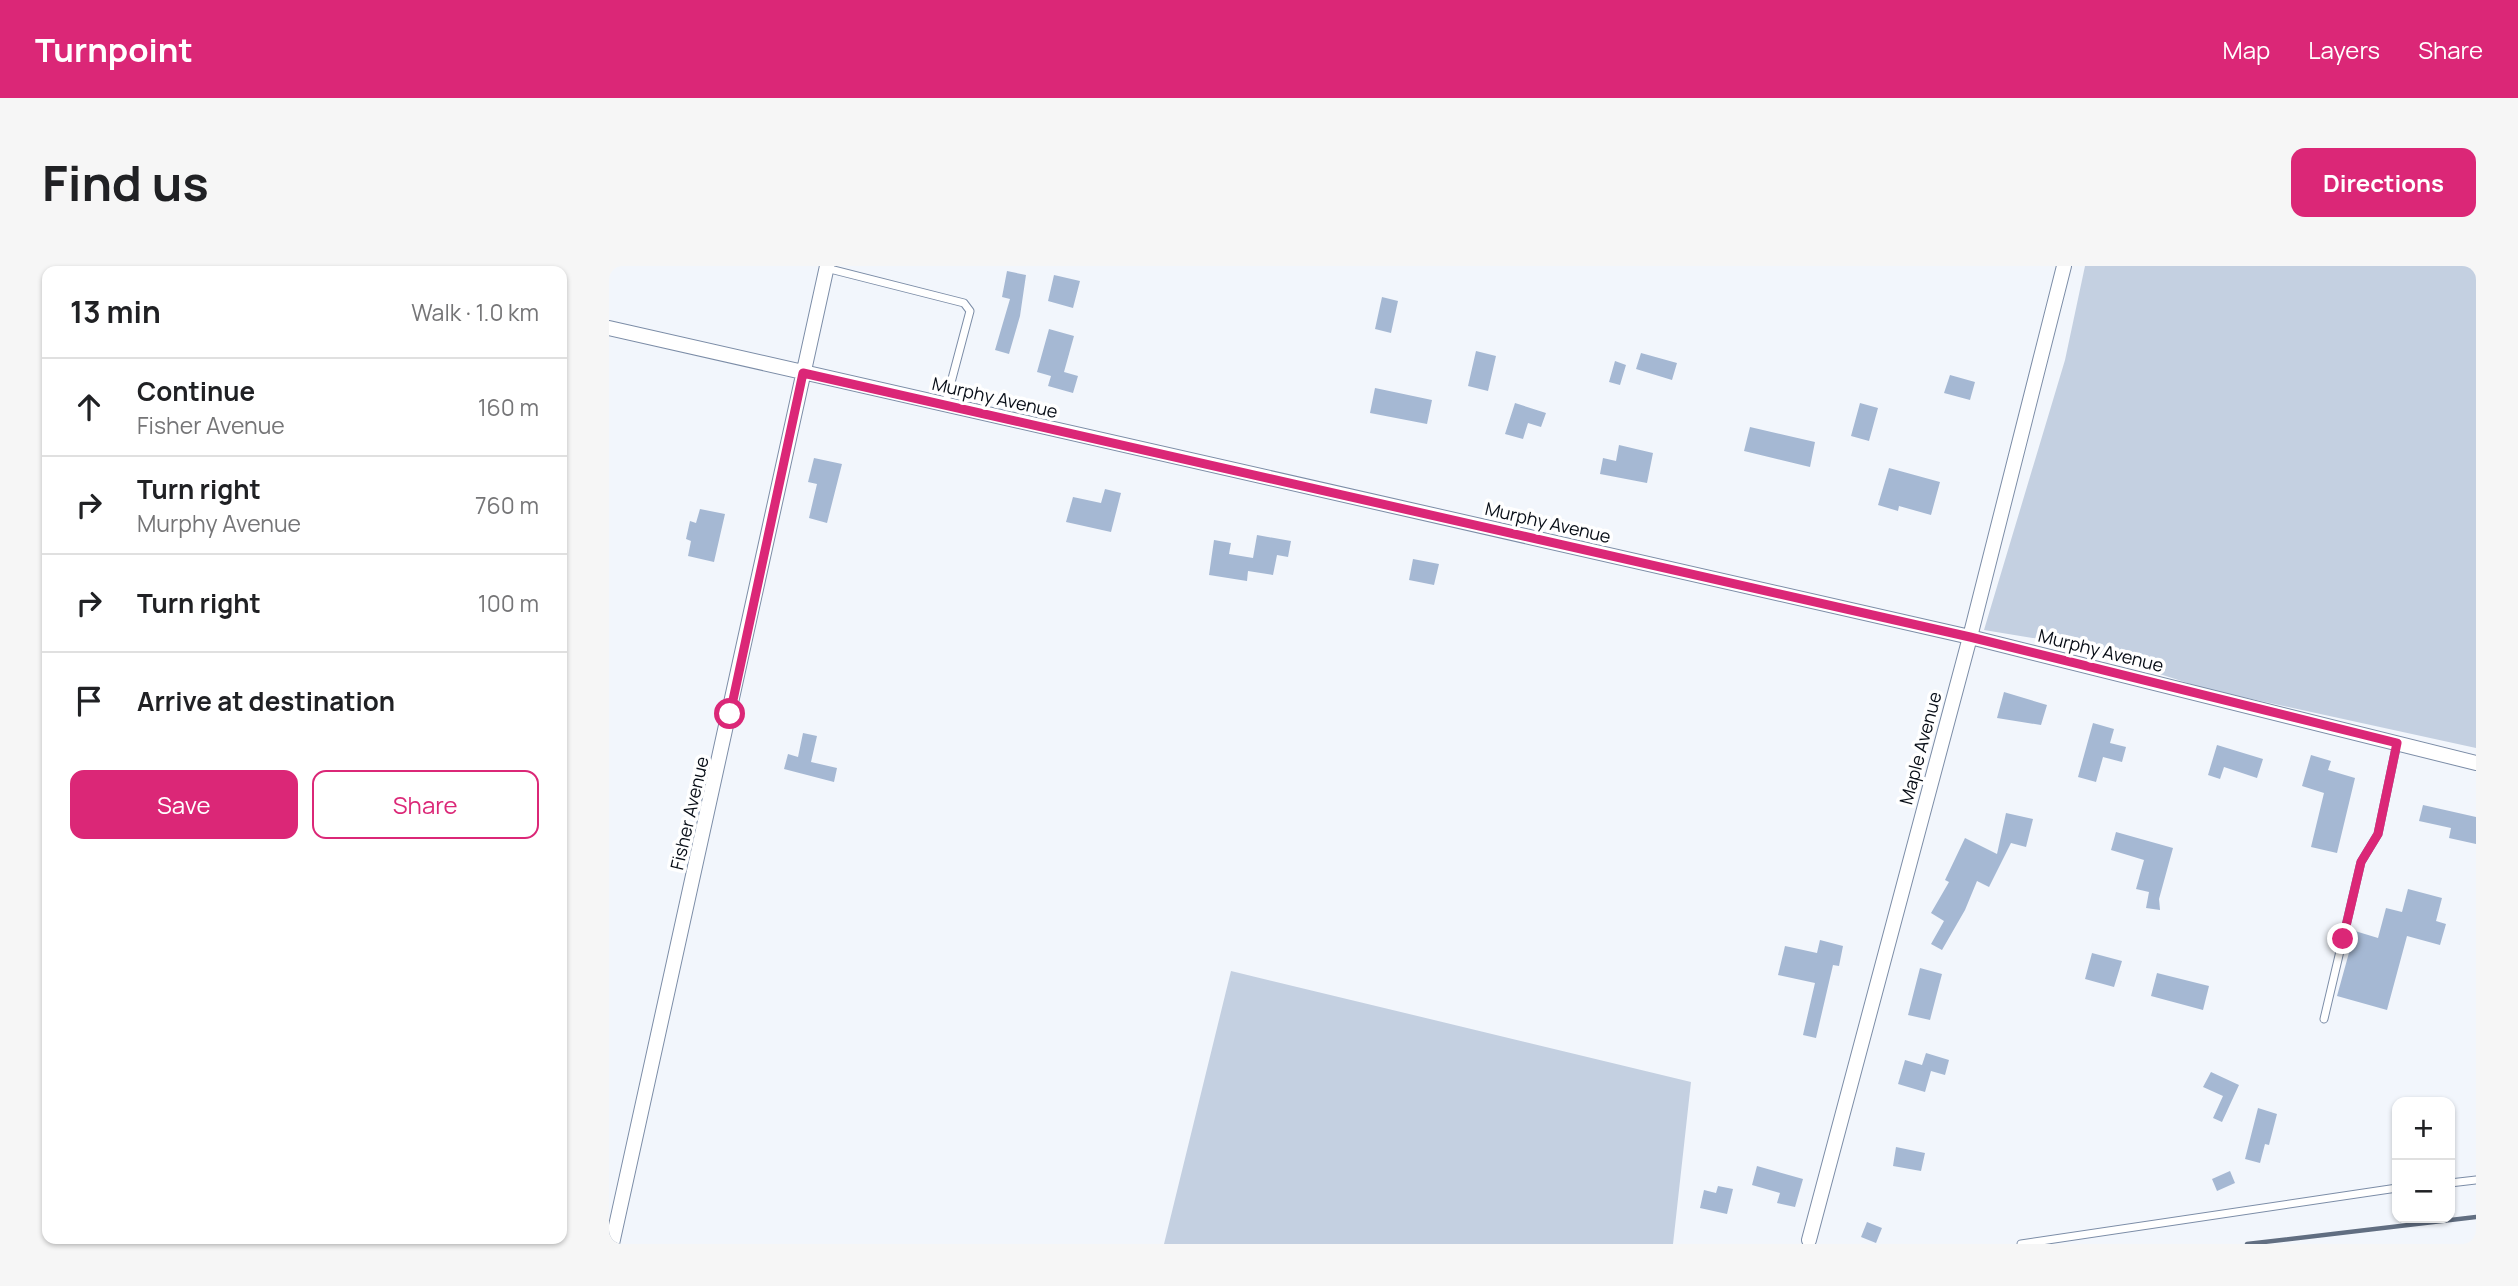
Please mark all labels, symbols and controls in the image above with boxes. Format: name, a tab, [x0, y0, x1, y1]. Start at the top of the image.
text: Turnpoint	[35, 27, 193, 72]
text: Map	[2223, 33, 2270, 66]
text: Layers	[2308, 33, 2380, 66]
text: Share	[2418, 33, 2483, 66]
button: Directions	[2291, 148, 2476, 217]
text: Find us	[42, 149, 209, 216]
text: 13 min	[70, 291, 161, 332]
text: Walk · 1.0 km	[411, 296, 539, 328]
street label: Murphy Avenue	[930, 371, 1060, 423]
text: Continue	[137, 373, 255, 409]
icon: ahead	[70, 388, 108, 426]
text: 160 m	[478, 391, 539, 423]
text: Fisher Avenue	[137, 409, 285, 441]
text: Turn right	[137, 471, 261, 507]
icon: right	[70, 486, 108, 524]
text: 760 m	[475, 489, 539, 521]
street label: Murphy Avenue	[1483, 496, 1613, 548]
text: Murphy Avenue	[137, 507, 301, 539]
icon: right	[70, 584, 108, 622]
text: Turn right	[137, 585, 261, 621]
text: 100 m	[478, 587, 539, 619]
street label: Murphy Avenue	[2036, 623, 2166, 677]
icon: arrive	[70, 682, 108, 720]
text: Arrive at destination	[137, 683, 395, 719]
street label: Maple Avenue	[1893, 689, 1947, 807]
route start	[714, 698, 745, 729]
street label: Fisher Avenue	[664, 754, 714, 872]
button: Save	[70, 770, 298, 839]
button: Share	[312, 770, 539, 839]
route end	[2327, 923, 2358, 954]
map controls	[2392, 1097, 2455, 1223]
button: +	[2392, 1097, 2455, 1160]
button: −	[2392, 1160, 2455, 1223]

